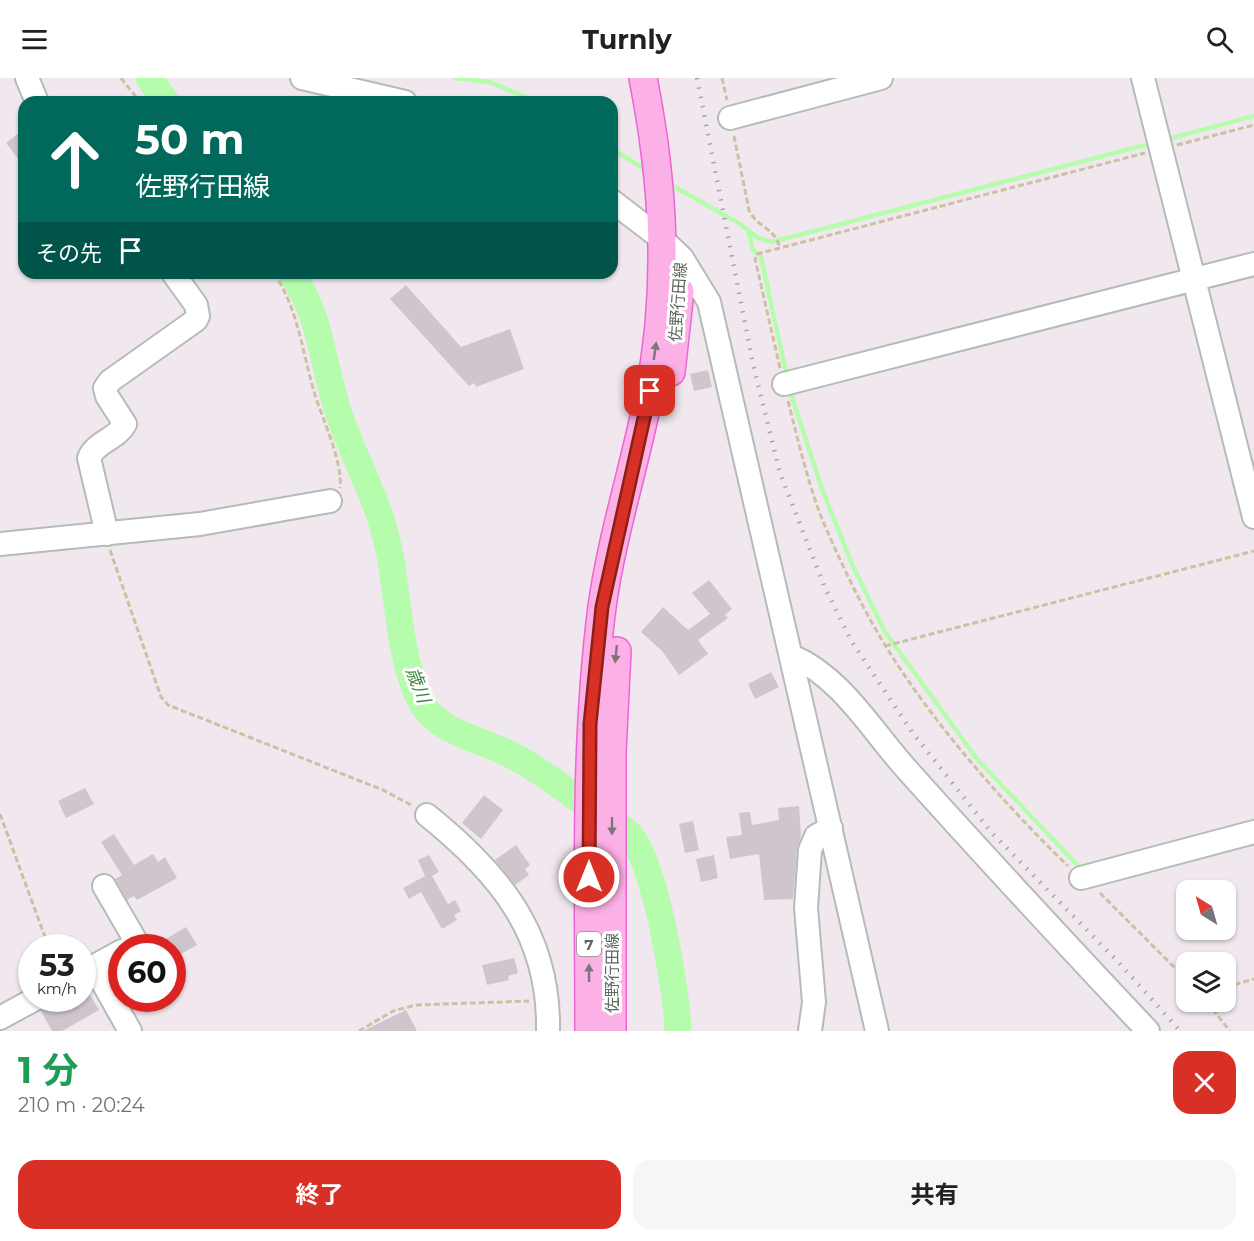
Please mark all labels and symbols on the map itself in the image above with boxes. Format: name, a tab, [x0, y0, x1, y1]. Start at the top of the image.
street label: 佐野行田線	[666, 261, 690, 343]
one-way arrow	[651, 341, 660, 360]
pin	[624, 365, 675, 416]
one-way arrow	[611, 644, 621, 663]
water label: 歳川	[401, 664, 435, 708]
one-way arrow	[607, 817, 617, 836]
position arrow	[557, 845, 621, 909]
north arrow	[1176, 880, 1236, 940]
road number: 7	[577, 932, 601, 956]
street label: 佐野行田線	[603, 933, 622, 1013]
speed limit sign: 60	[108, 934, 186, 1012]
one-way arrow	[584, 963, 594, 982]

